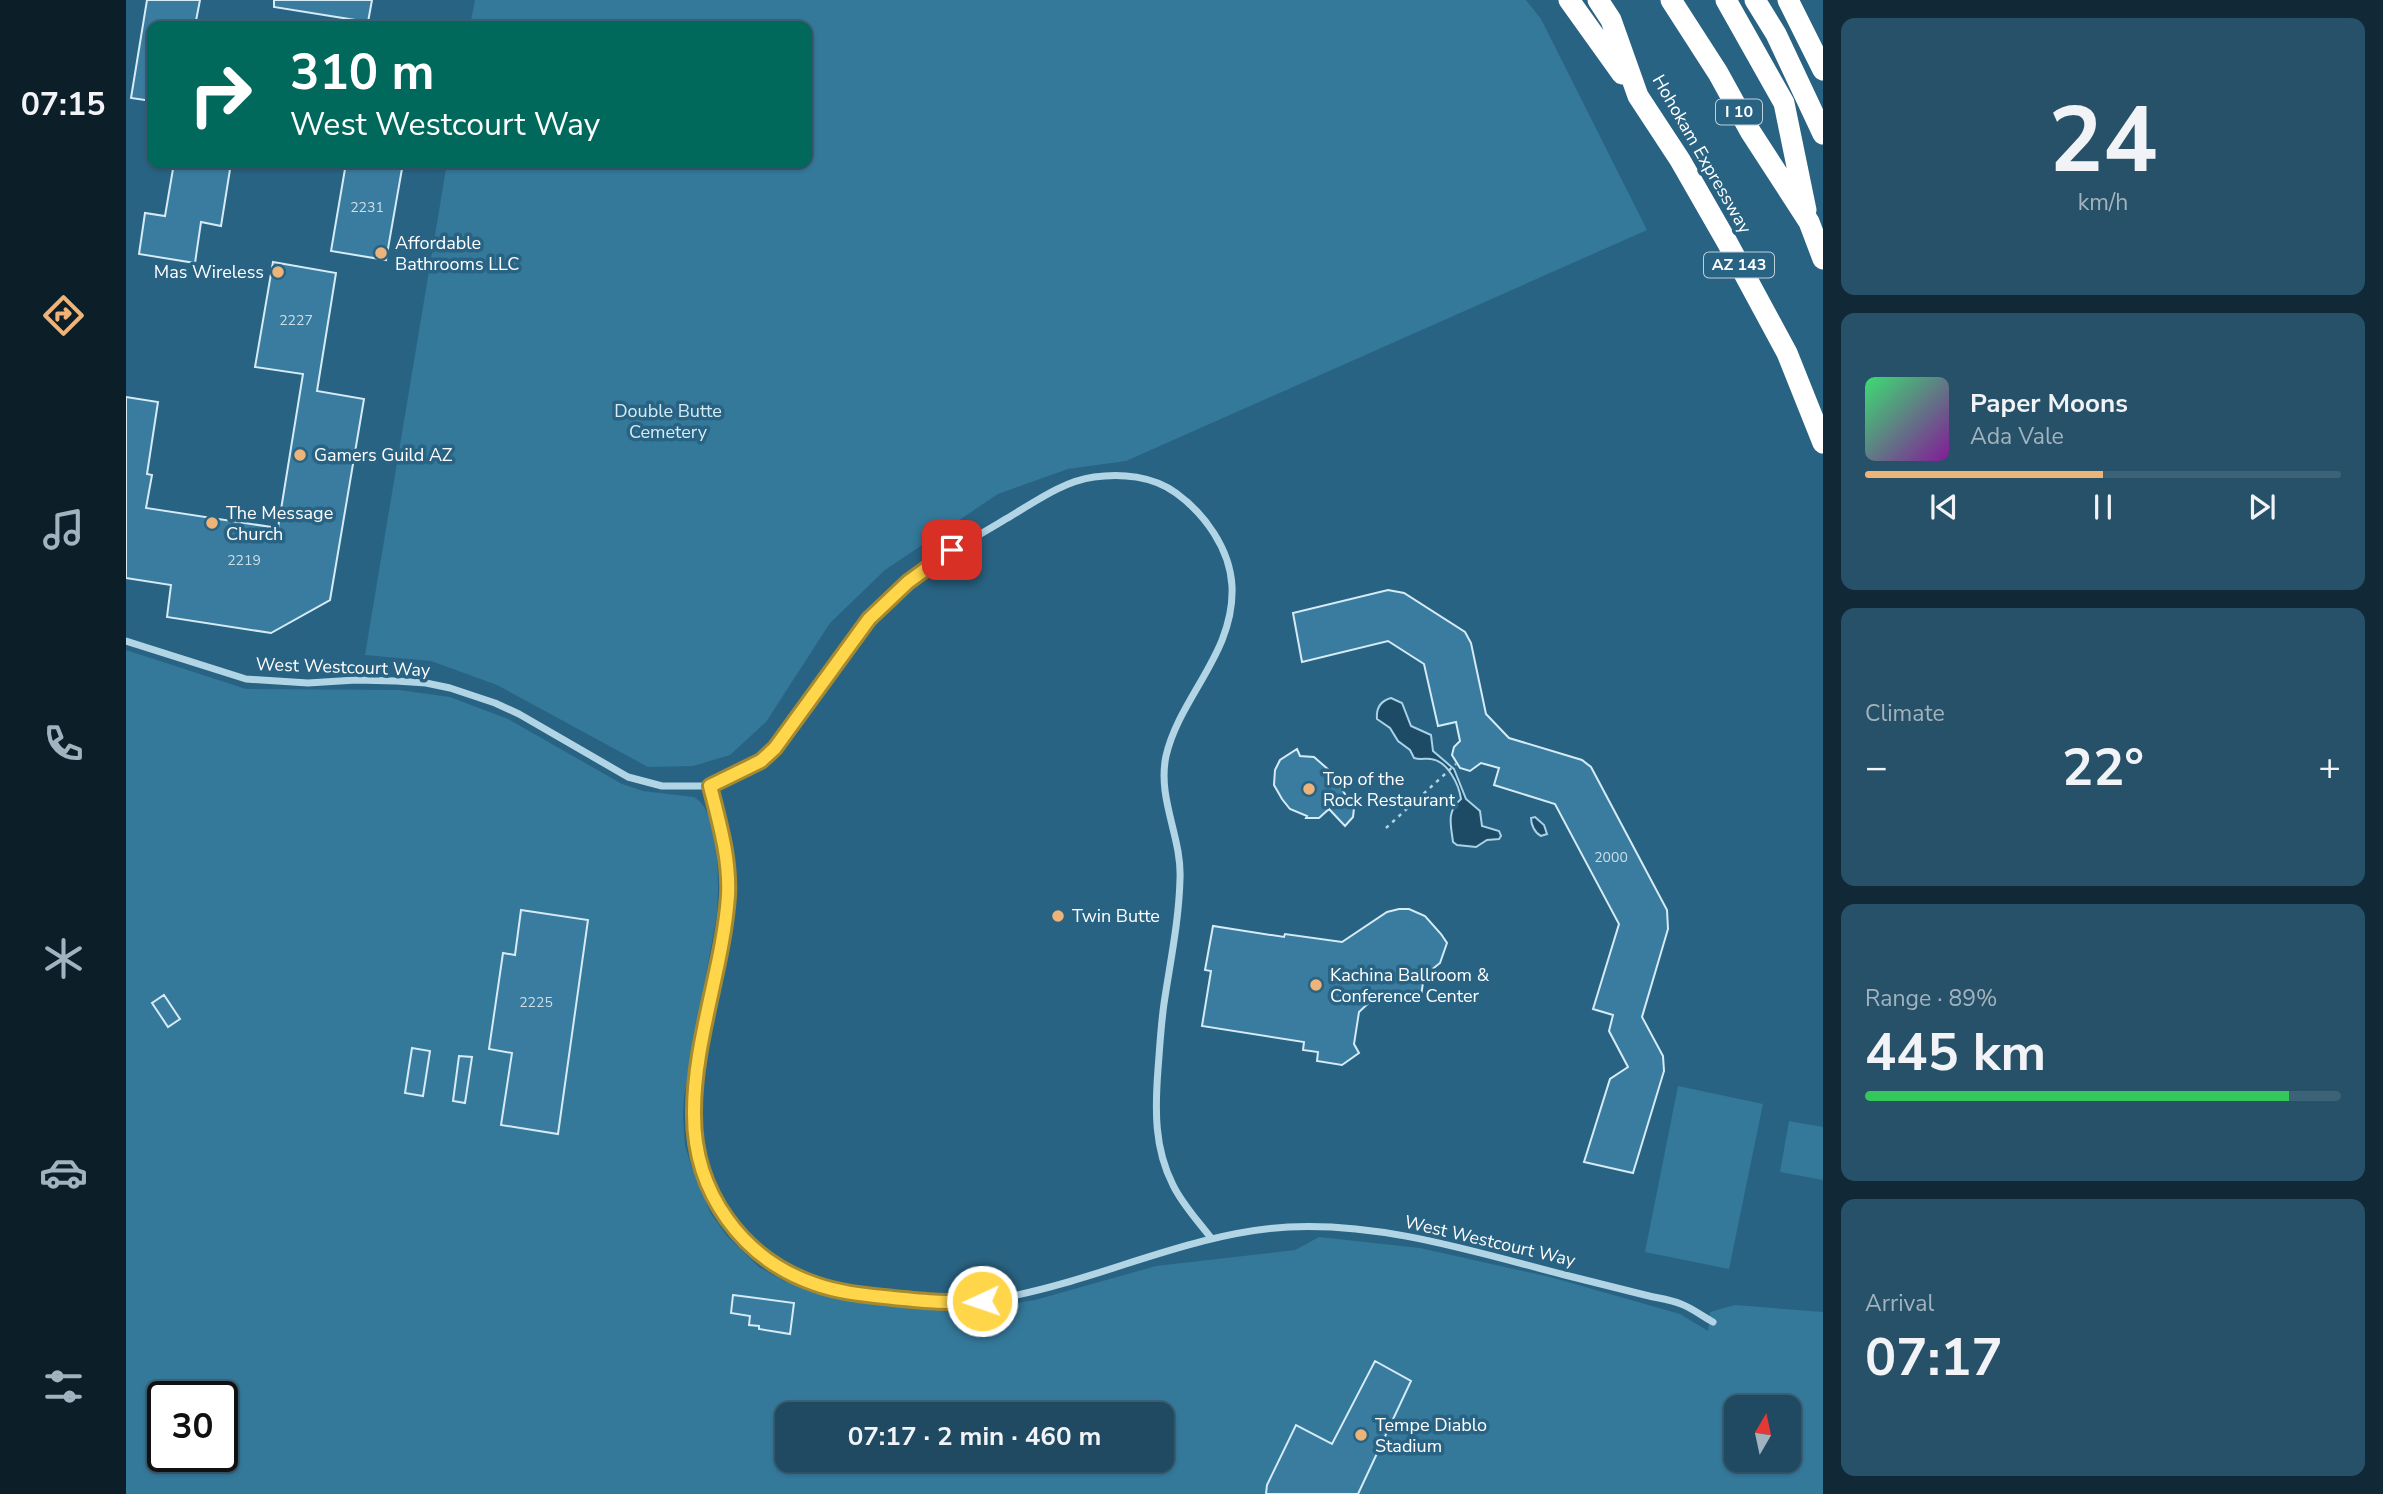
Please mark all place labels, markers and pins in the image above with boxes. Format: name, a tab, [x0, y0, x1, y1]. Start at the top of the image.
place label: Affordable Bathrooms LLC	[395, 231, 519, 276]
marker: Affordable Bathrooms LLC	[373, 245, 389, 261]
place label: Mas Wireless	[154, 260, 264, 284]
marker: Mas Wireless	[270, 264, 286, 280]
place label: Gamers Guild AZ	[314, 443, 453, 467]
marker: Gamers Guild AZ	[292, 447, 308, 463]
place label: The Message Church	[226, 501, 333, 546]
marker: The Message Church	[204, 515, 220, 531]
pin	[922, 520, 982, 580]
place label: Top of the Rock Restaurant	[1323, 767, 1456, 812]
marker: Top of the Rock Restaurant	[1301, 781, 1317, 797]
place label: Twin Butte	[1072, 904, 1160, 928]
marker: Twin Butte	[1050, 908, 1066, 924]
place label: Kachina Ballroom & Conference Center	[1330, 963, 1490, 1008]
marker: Kachina Ballroom & Conference Center	[1308, 977, 1324, 993]
place label: Tempe Diablo Stadium	[1375, 1413, 1487, 1458]
marker: Tempe Diablo Stadium	[1353, 1427, 1369, 1443]

